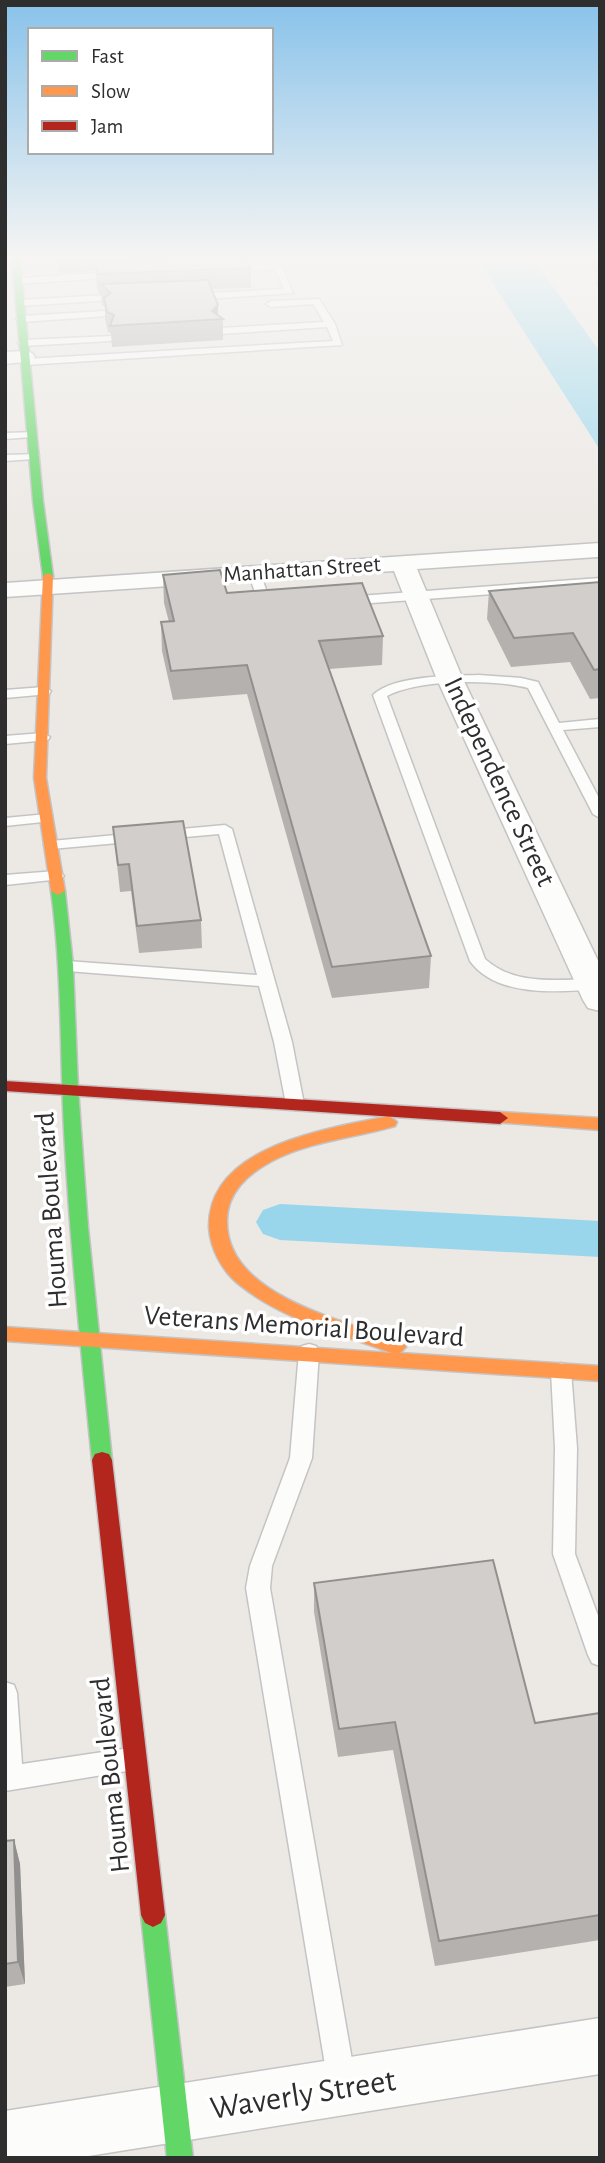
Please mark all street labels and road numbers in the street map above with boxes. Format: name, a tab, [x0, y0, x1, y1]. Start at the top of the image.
street label: Manhattan Street	[223, 553, 382, 587]
street label: Independence Street	[438, 673, 560, 891]
street label: Houma Boulevard	[31, 1111, 73, 1309]
street label: Veterans Memorial Boulevard	[143, 1302, 465, 1352]
street label: Houma Boulevard	[87, 1676, 135, 1874]
street label: Waverly Street	[208, 2064, 399, 2126]

